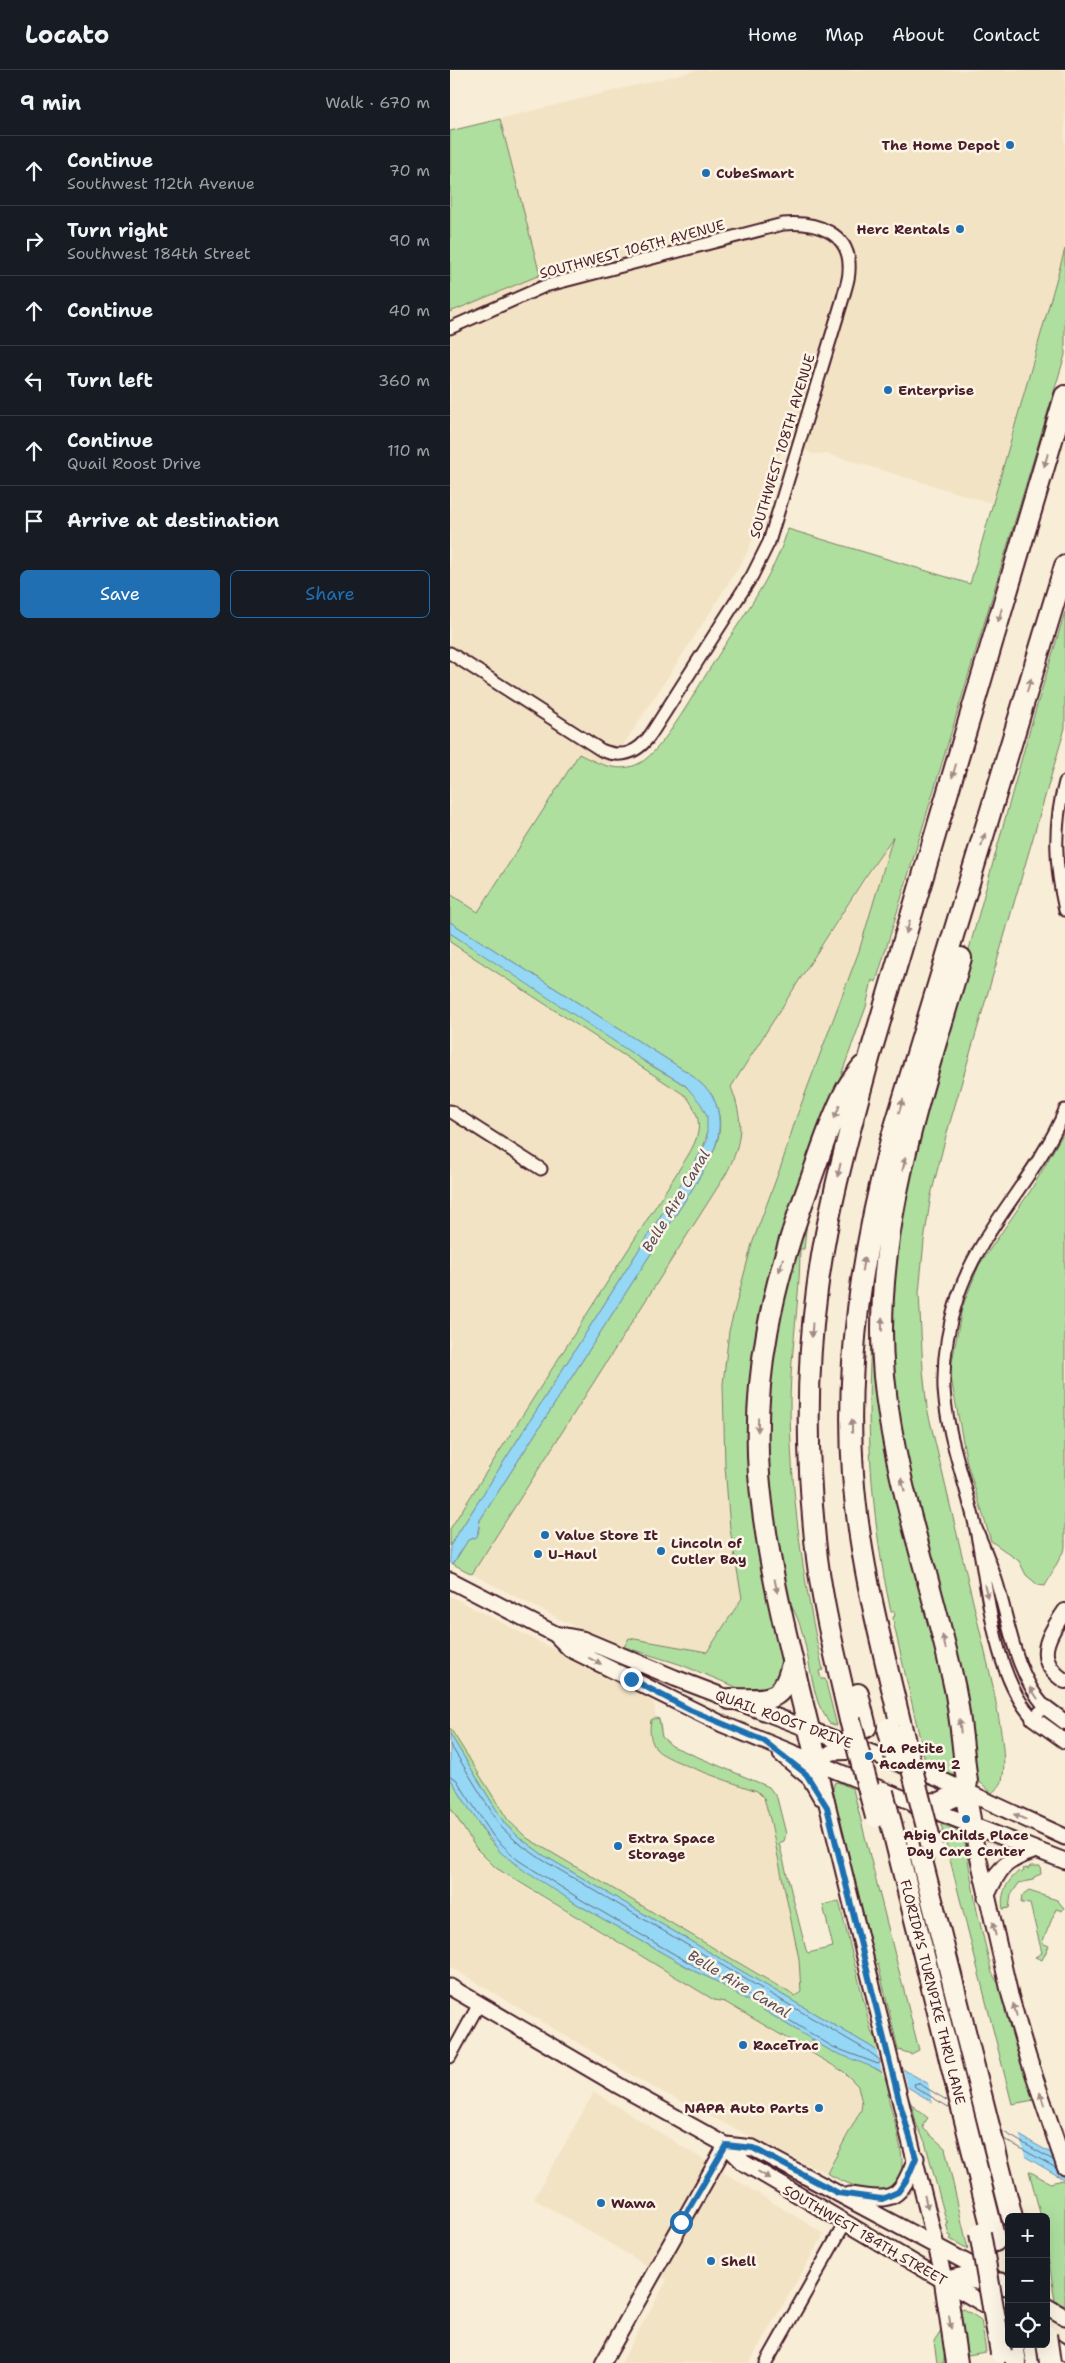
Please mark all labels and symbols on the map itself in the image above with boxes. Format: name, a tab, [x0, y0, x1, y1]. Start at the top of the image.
place label: The Home Depot	[881, 136, 1000, 154]
marker: The Home Depot	[1004, 139, 1016, 151]
place label: CubeSmart	[716, 164, 795, 182]
marker: CubeSmart	[700, 167, 712, 179]
street label: SOUTHWEST 106TH AVENUE	[537, 216, 727, 282]
place label: Herc Rentals	[857, 220, 950, 238]
marker: Herc Rentals	[954, 223, 966, 235]
street label: SOUTHWEST 108TH AVENUE	[745, 351, 819, 540]
place label: Enterprise	[898, 381, 974, 399]
marker: Enterprise	[882, 384, 894, 396]
one-way arrow	[1042, 452, 1050, 467]
one-way arrow	[996, 608, 1004, 623]
one-way arrow	[1026, 677, 1034, 692]
one-way arrow	[950, 764, 958, 779]
one-way arrow	[979, 833, 987, 848]
one-way arrow	[904, 920, 912, 935]
one-way arrow	[898, 1098, 906, 1113]
one-way arrow	[832, 1105, 840, 1119]
water label: Belle Aire Canal	[637, 1146, 715, 1256]
one-way arrow	[900, 1156, 908, 1171]
one-way arrow	[835, 1162, 843, 1177]
one-way arrow	[860, 1256, 868, 1272]
one-way arrow	[777, 1257, 785, 1272]
one-way arrow	[878, 1316, 886, 1332]
one-way arrow	[808, 1322, 816, 1338]
one-way arrow	[754, 1417, 762, 1433]
one-way arrow	[847, 1418, 855, 1434]
one-way arrow	[899, 1478, 907, 1493]
place label: Value Store It	[555, 1526, 658, 1544]
marker: Value Store It	[539, 1529, 551, 1541]
place label: Lincoln of Cutler Bay	[671, 1534, 746, 1568]
place label: U-Haul	[548, 1545, 597, 1563]
marker: Lincoln of Cutler Bay	[655, 1545, 667, 1557]
marker: U-Haul	[532, 1548, 544, 1560]
one-way arrow	[773, 1578, 781, 1594]
one-way arrow	[982, 1584, 990, 1599]
one-way arrow	[940, 1635, 948, 1650]
one-way arrow	[588, 1657, 602, 1665]
route end	[620, 1668, 643, 1691]
street label: QUAIL ROOST DRIVE	[713, 1686, 855, 1752]
one-way arrow	[1029, 1686, 1039, 1699]
one-way arrow	[956, 1717, 964, 1733]
place label: La Petite Academy 2	[879, 1739, 961, 1773]
marker: La Petite Academy 2	[863, 1750, 875, 1762]
marker: Abig Childs Place Day Care Center	[960, 1813, 972, 1825]
one-way arrow	[1013, 1813, 1027, 1821]
place label: Abig Childs Place Day Care Center	[903, 1826, 1029, 1860]
place label: Extra Space Storage	[628, 1829, 715, 1863]
marker: Extra Space Storage	[612, 1840, 624, 1852]
street label: FLORIDA'S TURNPIKE THRU LANE	[896, 1878, 970, 2107]
one-way arrow	[990, 1921, 998, 1936]
water label: Belle Aire Canal	[684, 1945, 794, 2023]
one-way arrow	[1010, 2003, 1018, 2018]
place label: RaceTrac	[753, 2036, 819, 2054]
marker: RaceTrac	[737, 2039, 749, 2051]
one-way arrow	[1038, 2091, 1046, 2106]
place label: NAPA Auto Parts	[684, 2099, 809, 2117]
marker: NAPA Auto Parts	[813, 2102, 825, 2114]
one-way arrow	[757, 2171, 770, 2180]
street label: SOUTHWEST 184TH STREET	[780, 2181, 951, 2290]
place label: Wawa	[611, 2194, 656, 2212]
one-way arrow	[922, 2194, 930, 2209]
marker: Wawa	[595, 2197, 607, 2209]
route start	[670, 2211, 693, 2234]
place label: Shell	[721, 2252, 756, 2270]
marker: Shell	[705, 2255, 717, 2267]
one-way arrow	[947, 2315, 955, 2331]

